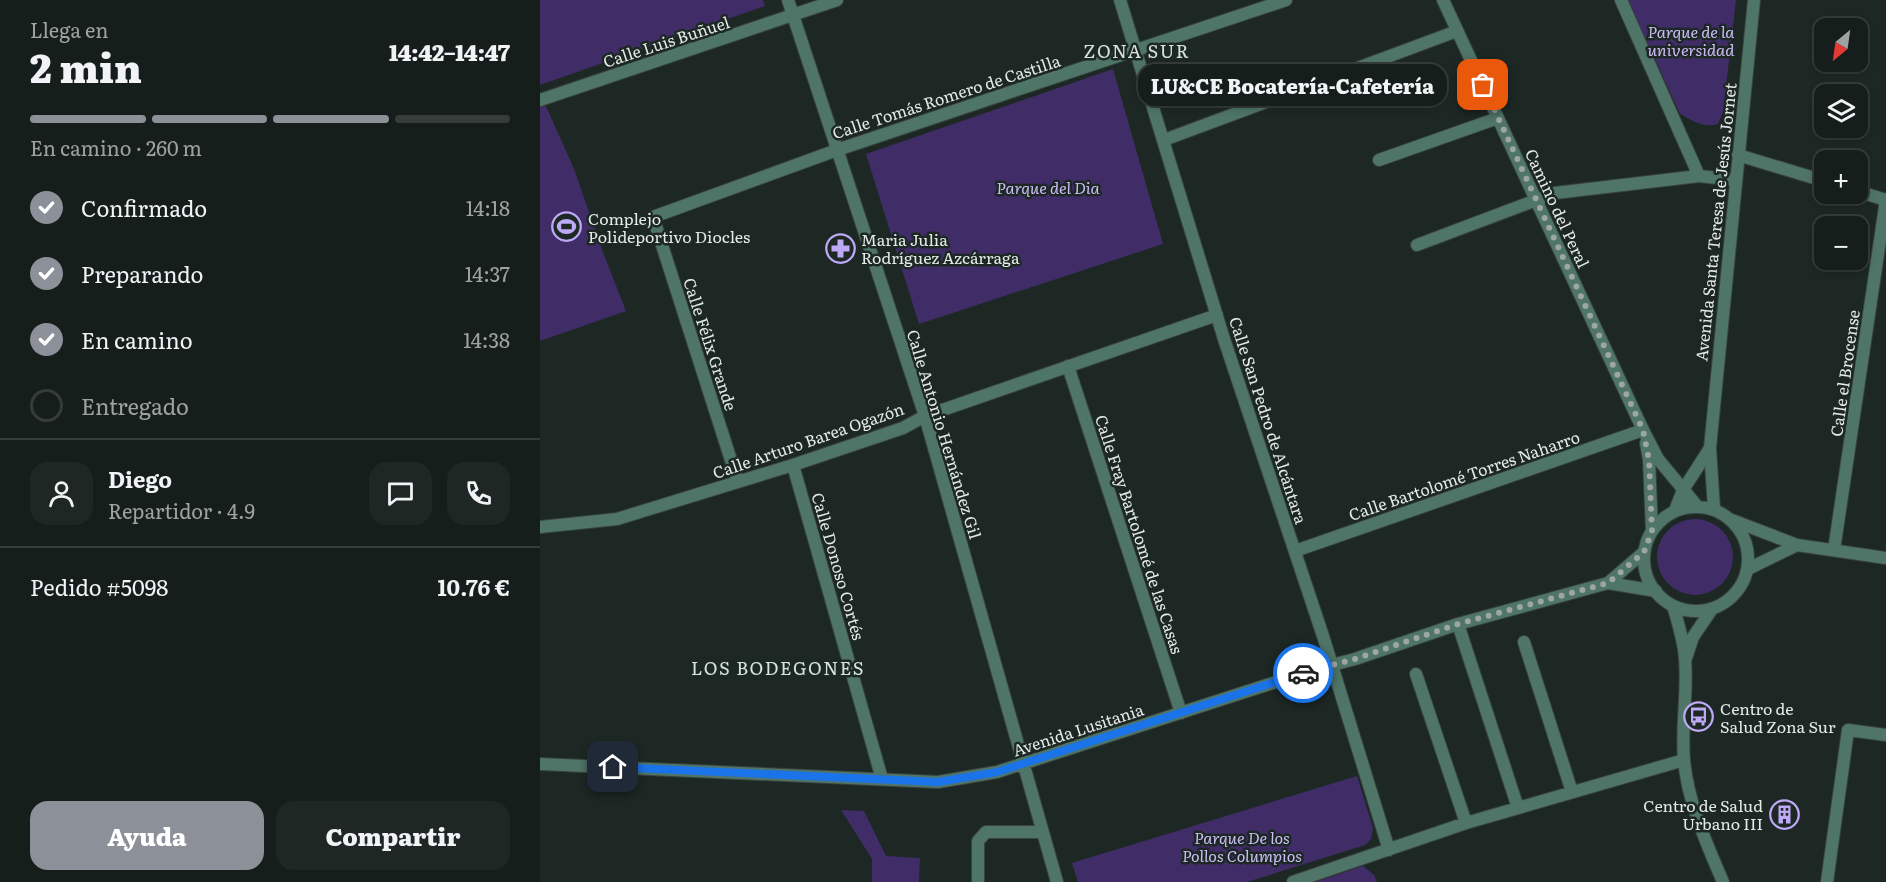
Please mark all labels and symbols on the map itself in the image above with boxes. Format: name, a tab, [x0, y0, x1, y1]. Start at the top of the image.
street label: Calle Luis Buñuel	[600, 9, 732, 73]
north arrow	[1814, 18, 1868, 72]
park label: Parque de la universidad	[1648, 19, 1735, 61]
district label: ZONA SUR	[1084, 37, 1190, 64]
street label: Calle Tomás Romero de Castilla	[829, 48, 1064, 144]
pin	[1457, 59, 1508, 110]
callout: LU&CE Bocatería-Cafetería	[1138, 64, 1447, 106]
street label: Avenida Santa Teresa de Jesús Jornet	[1688, 81, 1742, 362]
street label: Camino del Peral	[1520, 144, 1596, 272]
park label: Parque del Dia	[996, 175, 1101, 199]
place label: Complejo Polideportivo Diocles	[588, 206, 750, 248]
sports icon: Complejo Polideportivo Diocles	[551, 211, 583, 243]
place label: Maria Julia Rodríguez Azcárraga	[861, 227, 1020, 269]
pharmacy icon: Maria Julia Rodríguez Azcárraga	[824, 232, 856, 264]
street label: Calle Félix Grande	[678, 274, 744, 414]
street label: Calle el Brocense	[1823, 308, 1865, 438]
street label: Calle San Pedro de Alcántara	[1224, 313, 1314, 527]
street label: Calle Antonio Hernández Gil	[902, 327, 988, 541]
street label: Calle Arturo Barea Ogazón	[709, 396, 907, 484]
street label: Calle Fray Bartolomé de las Casas	[1090, 411, 1190, 657]
street label: Calle Bartolomé Torres Naharro	[1345, 424, 1583, 526]
street label: Calle Donoso Cortés	[806, 490, 872, 642]
courier	[1273, 643, 1333, 703]
district label: LOS BODEGONES	[691, 654, 865, 681]
street label: Avenida Lusitania	[1009, 696, 1147, 762]
place label: Centro de Salud Zona Sur	[1720, 696, 1836, 738]
bus stop icon: Centro de Salud Zona Sur	[1683, 701, 1715, 733]
pin	[587, 741, 638, 792]
place label: Centro de Salud Urbano III	[1643, 793, 1763, 835]
building icon: Centro de Salud Urbano III	[1768, 798, 1800, 830]
park label: Parque De los Pollos Columpios	[1182, 825, 1302, 867]

